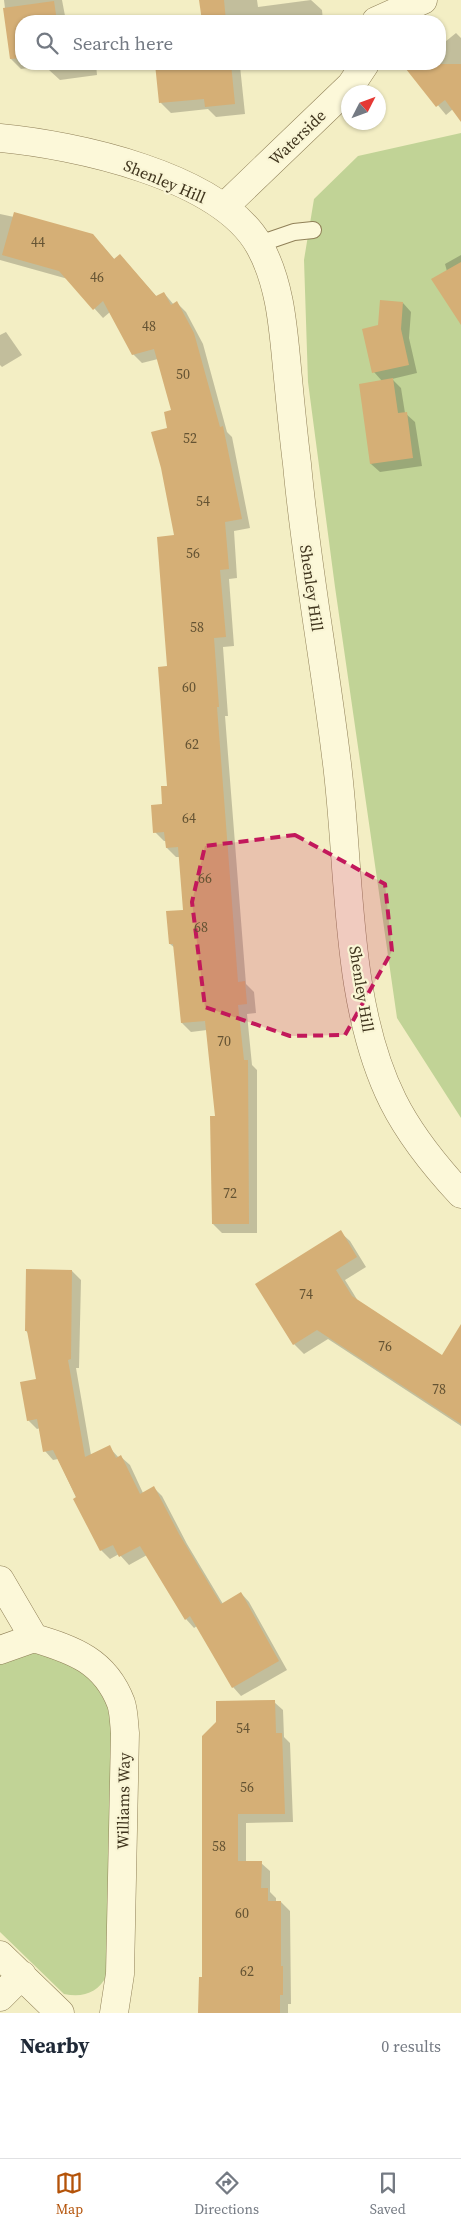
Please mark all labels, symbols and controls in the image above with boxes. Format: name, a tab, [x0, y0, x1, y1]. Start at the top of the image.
search box	[15, 15, 446, 70]
icon: search	[33, 29, 61, 57]
text: Search here	[73, 30, 173, 56]
north arrow	[341, 85, 386, 130]
street label: Waterside	[264, 104, 330, 170]
street label: Shenley Hill	[121, 154, 210, 208]
house number: 44	[31, 232, 45, 252]
house number: 46	[90, 267, 104, 287]
house number: 48	[142, 316, 156, 336]
house number: 50	[176, 364, 190, 384]
house number: 52	[183, 428, 197, 448]
house number: 54	[196, 491, 210, 511]
house number: 56	[186, 543, 200, 563]
street label: Shenley Hill	[295, 543, 329, 633]
house number: 58	[190, 617, 204, 637]
house number: 60	[182, 677, 196, 697]
house number: 62	[185, 734, 199, 754]
house number: 64	[182, 808, 196, 828]
house number: 66	[198, 868, 212, 888]
house number: 68	[194, 917, 208, 937]
street label: Shenley Hill	[344, 944, 380, 1034]
house number: 70	[217, 1031, 231, 1051]
house number: 72	[223, 1183, 237, 1203]
house number: 74	[299, 1284, 313, 1304]
house number: 76	[378, 1336, 392, 1356]
house number: 78	[432, 1379, 446, 1399]
house number: 54	[236, 1718, 250, 1738]
street label: Williams Way	[111, 1751, 135, 1850]
house number: 56	[240, 1777, 254, 1797]
house number: 58	[212, 1836, 226, 1856]
house number: 60	[235, 1903, 249, 1923]
house number: 62	[240, 1961, 254, 1981]
text: Nearby	[20, 2031, 90, 2060]
text: 0 results	[381, 2035, 441, 2057]
tab: Map	[55, 2169, 83, 2219]
tab: Directions	[194, 2169, 259, 2219]
tab: Saved	[370, 2169, 406, 2219]

